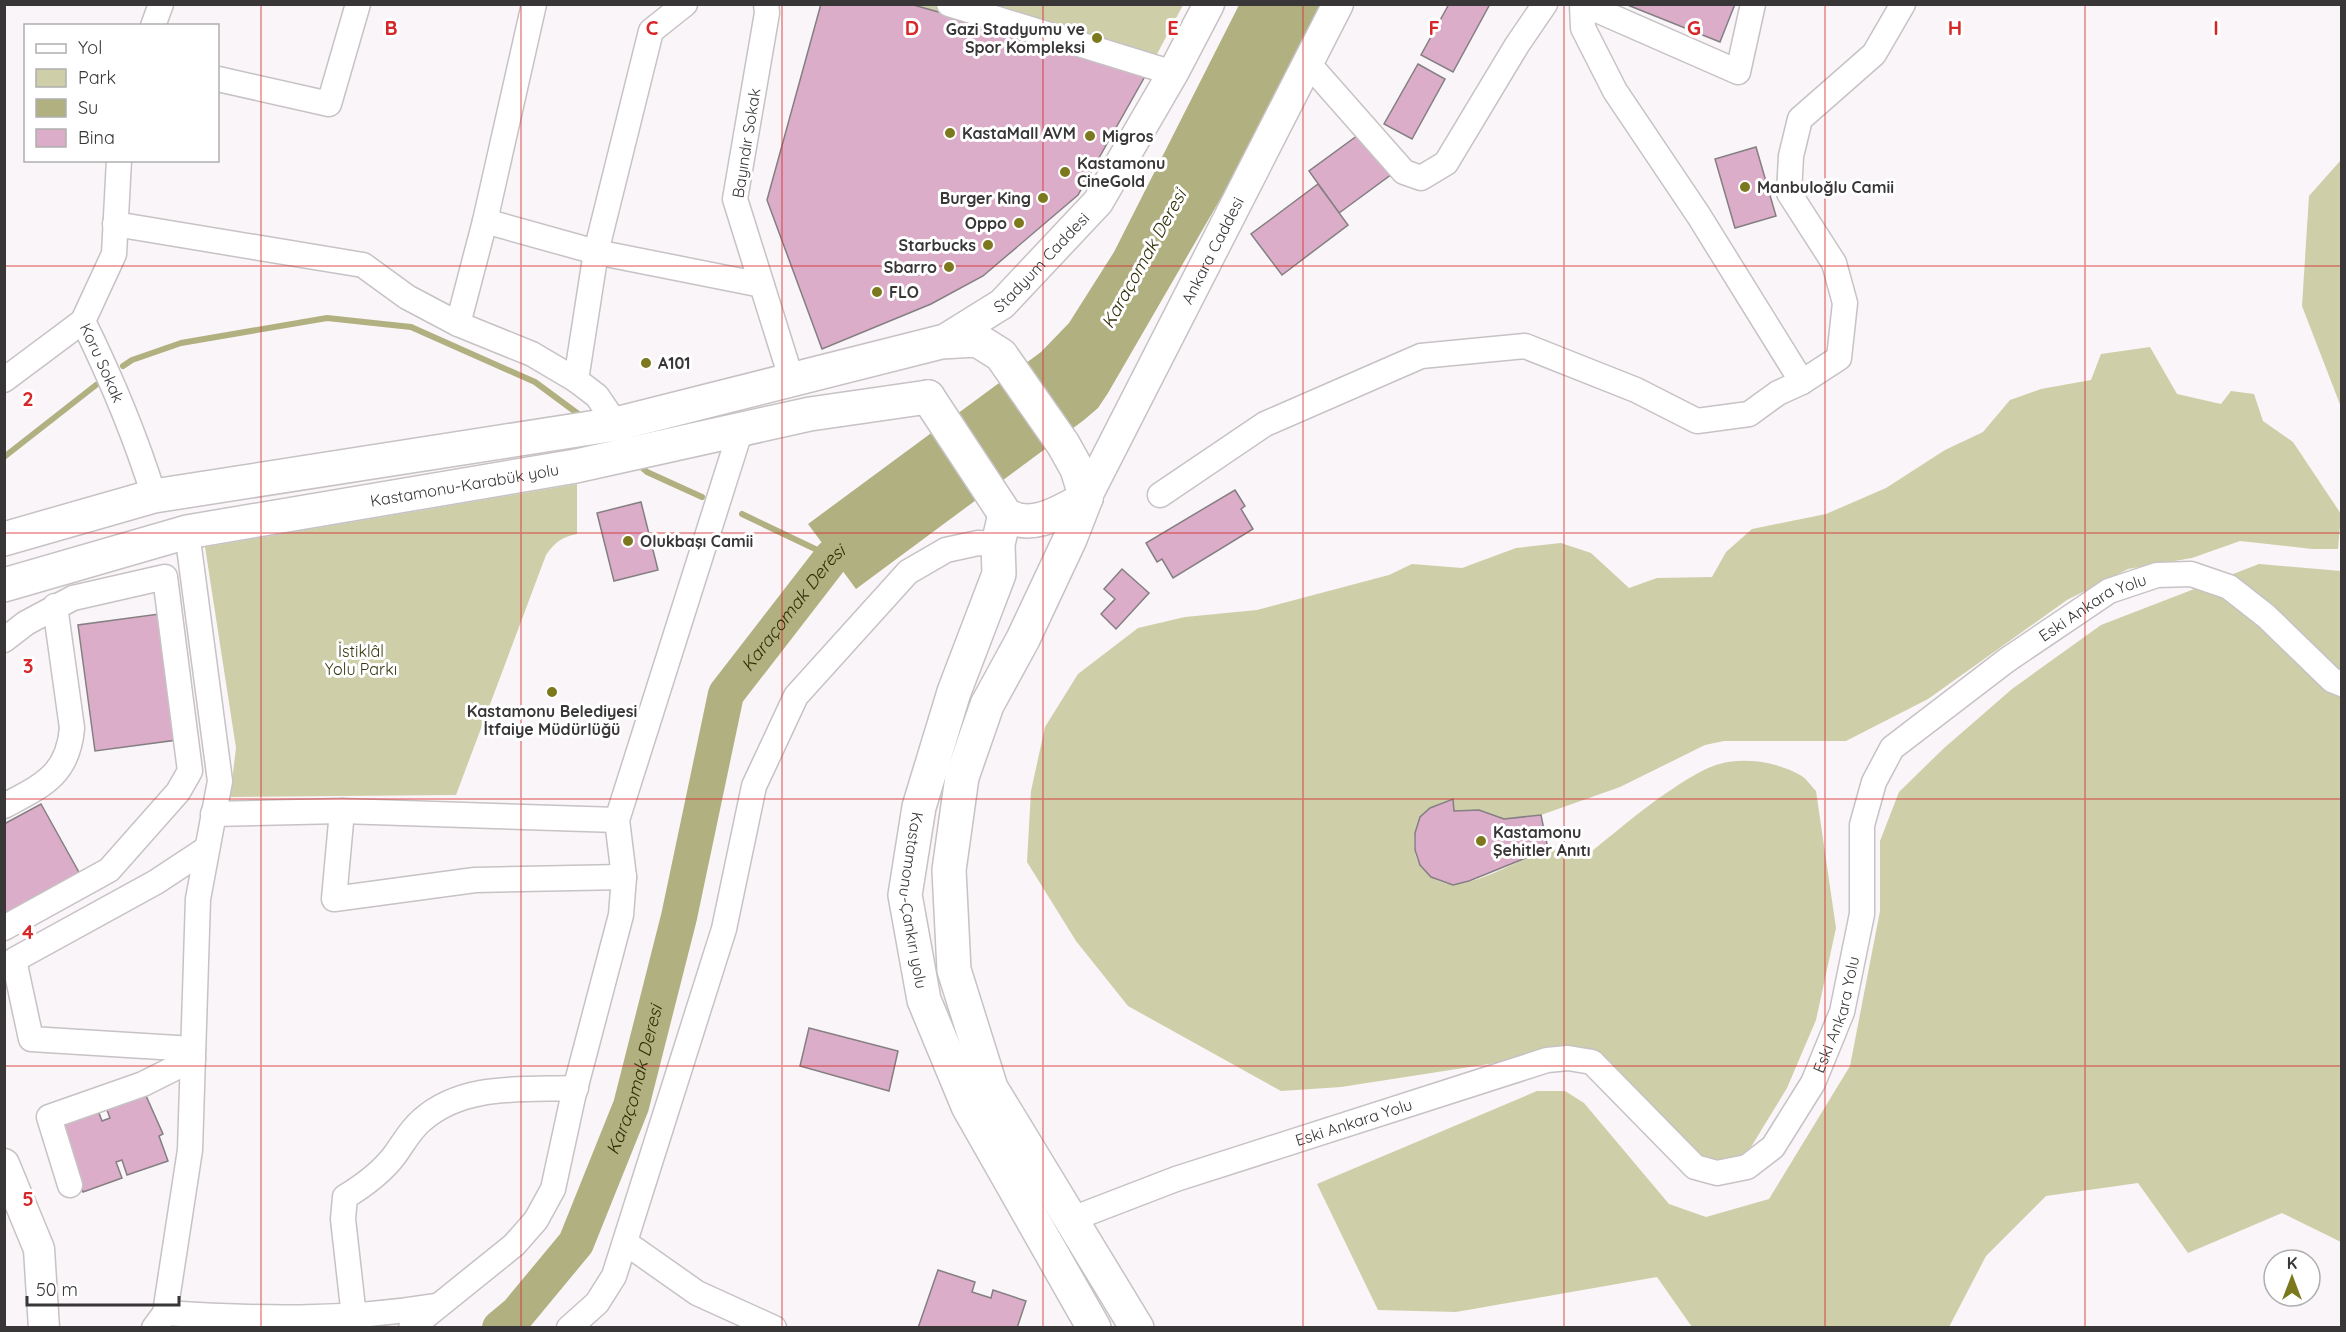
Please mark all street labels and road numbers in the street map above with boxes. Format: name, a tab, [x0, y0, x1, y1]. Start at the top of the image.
street label: Bayındır Sokak	[727, 87, 765, 199]
street label: Ankara Caddesi	[1177, 194, 1248, 307]
street label: Stadyum Caddesi	[990, 208, 1093, 317]
street label: Koru Sokak	[76, 320, 129, 406]
street label: Kastamonu-Karabük yolu	[368, 459, 561, 511]
street label: Eski Ankara Yolu	[2035, 569, 2149, 646]
street label: Kastamonu-Çankırı yolu	[895, 811, 932, 990]
street label: Eski Ankara Yolu	[1808, 954, 1863, 1076]
street label: Eski Ankara Yolu	[1293, 1094, 1415, 1150]

